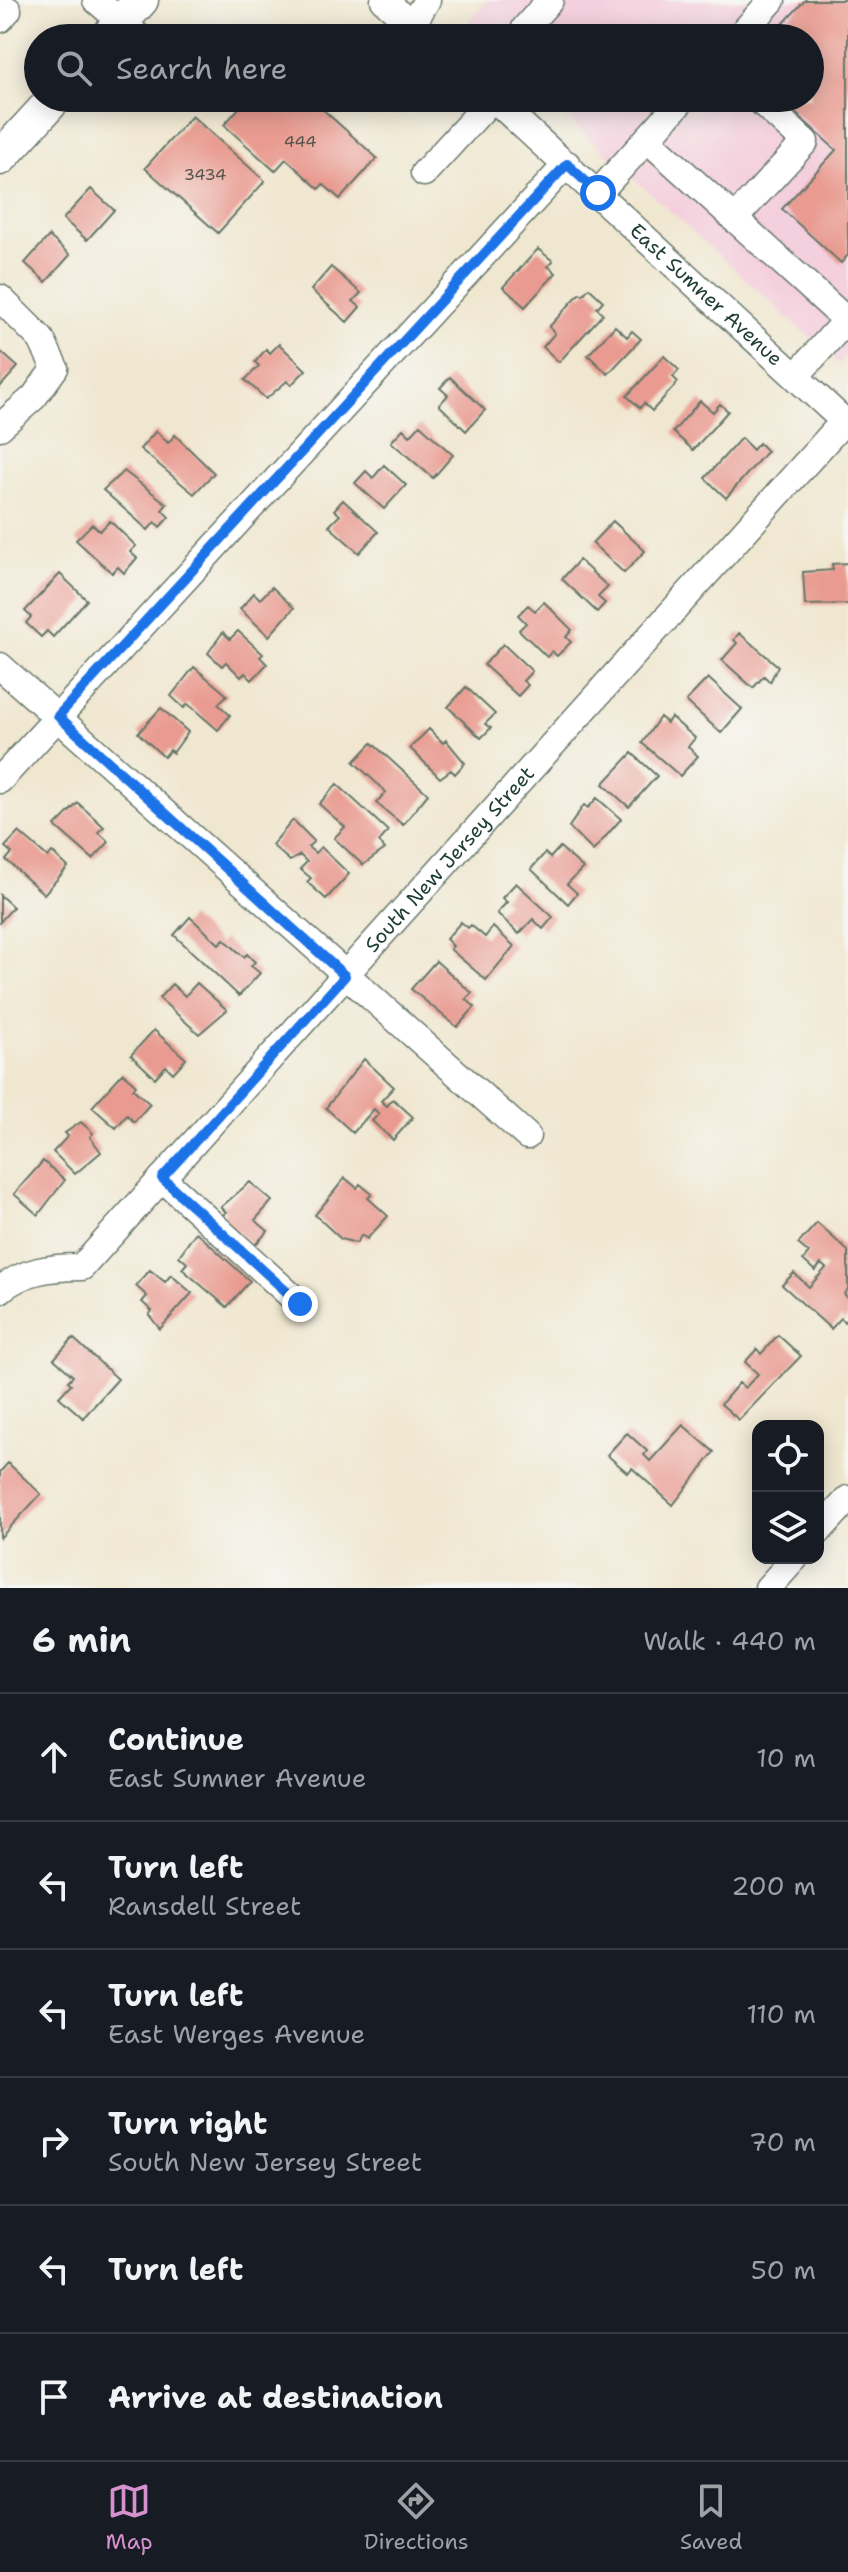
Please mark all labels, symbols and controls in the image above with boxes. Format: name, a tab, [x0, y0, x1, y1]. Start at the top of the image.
search box	[24, 24, 824, 112]
icon: search	[52, 46, 96, 90]
text: Search here	[116, 48, 287, 89]
house number: 444	[284, 131, 316, 152]
house number: 3434	[184, 164, 226, 185]
route start	[580, 175, 616, 211]
street label: East Sumner Avenue	[624, 218, 788, 371]
street label: South New Jersey Street	[359, 761, 540, 958]
route end	[282, 1286, 318, 1322]
map controls	[752, 1420, 824, 1564]
button: locate	[752, 1420, 824, 1492]
button: layers	[752, 1492, 824, 1564]
text: 6 min	[32, 1617, 131, 1663]
text: Walk · 440 m	[643, 1623, 816, 1658]
text: Continue	[108, 1719, 244, 1760]
icon: ahead	[32, 1735, 76, 1779]
text: 10 m	[756, 1740, 816, 1775]
text: East Sumner Avenue	[108, 1760, 366, 1795]
text: Turn left	[108, 1847, 243, 1888]
icon: left	[32, 1863, 76, 1907]
text: 200 m	[731, 1868, 816, 1903]
text: Ransdell Street	[108, 1888, 301, 1923]
text: Turn left	[108, 1975, 243, 2016]
icon: left	[32, 1991, 76, 2035]
text: 110 m	[746, 1996, 816, 2031]
text: East Werges Avenue	[108, 2016, 365, 2051]
text: Turn right	[108, 2103, 267, 2144]
icon: right	[32, 2119, 76, 2163]
text: 70 m	[749, 2124, 816, 2159]
text: South New Jersey Street	[108, 2144, 422, 2179]
icon: left	[32, 2247, 76, 2291]
text: Turn left	[108, 2249, 243, 2290]
text: 50 m	[751, 2252, 816, 2287]
icon: arrive	[32, 2375, 76, 2419]
text: Arrive at destination	[108, 2377, 443, 2418]
tab: Map	[106, 2479, 153, 2556]
tab: Directions	[364, 2479, 469, 2556]
tab: Saved	[680, 2479, 742, 2556]

